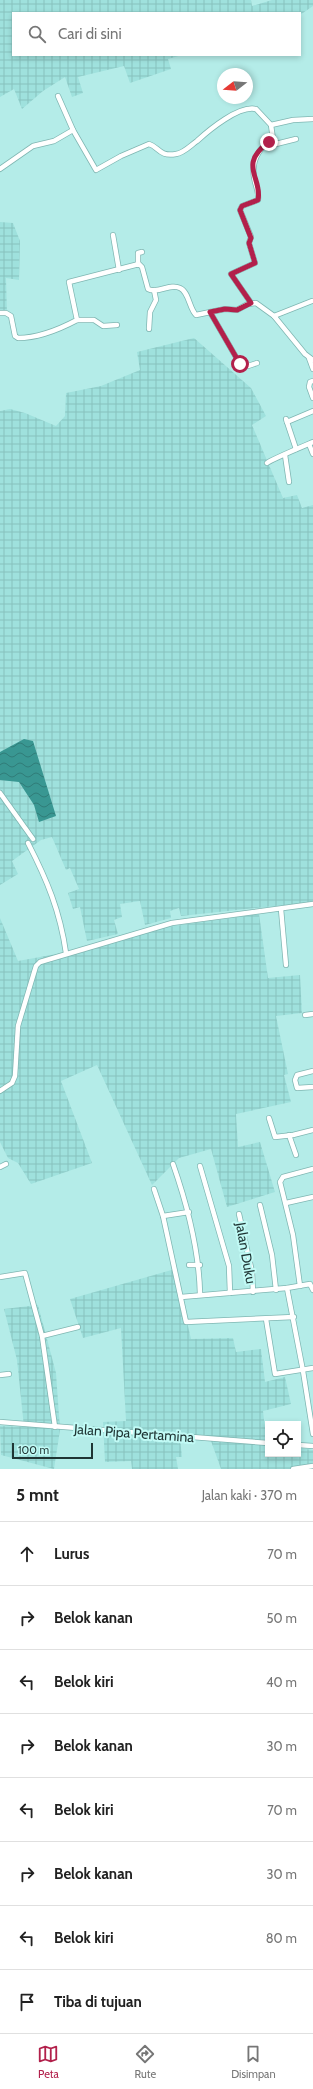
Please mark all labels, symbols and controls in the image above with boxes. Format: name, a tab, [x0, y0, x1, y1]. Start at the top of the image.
search box	[12, 12, 301, 56]
icon: search	[26, 23, 48, 45]
text: Cari di sini	[58, 25, 122, 43]
north arrow	[217, 68, 253, 104]
route end	[260, 133, 278, 151]
route start	[231, 355, 249, 373]
street label: Jalan Duku	[232, 1220, 260, 1285]
street label: Jalan Pipa Pertamina	[72, 1420, 195, 1446]
map controls	[265, 1421, 301, 1457]
button: locate	[265, 1421, 301, 1457]
scale bar	[12, 1441, 93, 1460]
text: 100 m	[18, 1443, 49, 1457]
text: 5 mnt	[16, 1485, 59, 1505]
text: Jalan kaki · 370 m	[202, 1487, 297, 1503]
icon: ahead	[16, 1543, 38, 1565]
text: Lurus	[54, 1545, 89, 1563]
text: 70 m	[267, 1546, 297, 1562]
icon: right	[16, 1607, 38, 1629]
text: Belok kanan	[54, 1609, 133, 1627]
text: 50 m	[267, 1610, 297, 1626]
icon: left	[16, 1671, 38, 1693]
text: Belok kiri	[54, 1673, 114, 1691]
text: 40 m	[266, 1674, 297, 1690]
icon: right	[16, 1735, 38, 1757]
text: Belok kanan	[54, 1737, 133, 1755]
text: 30 m	[267, 1738, 297, 1754]
icon: left	[16, 1799, 38, 1821]
text: Belok kiri	[54, 1801, 114, 1819]
text: 70 m	[267, 1802, 297, 1818]
icon: right	[16, 1863, 38, 1885]
text: Belok kanan	[54, 1865, 133, 1883]
text: 30 m	[267, 1866, 297, 1882]
icon: left	[16, 1927, 38, 1949]
text: Belok kiri	[54, 1929, 114, 1947]
text: 80 m	[266, 1930, 297, 1946]
icon: arrive	[16, 1991, 38, 2013]
text: Tiba di tujuan	[54, 1993, 142, 2011]
tab: Peta	[37, 2043, 59, 2081]
tab: Rute	[134, 2043, 156, 2081]
tab: Disimpan	[231, 2043, 276, 2081]

